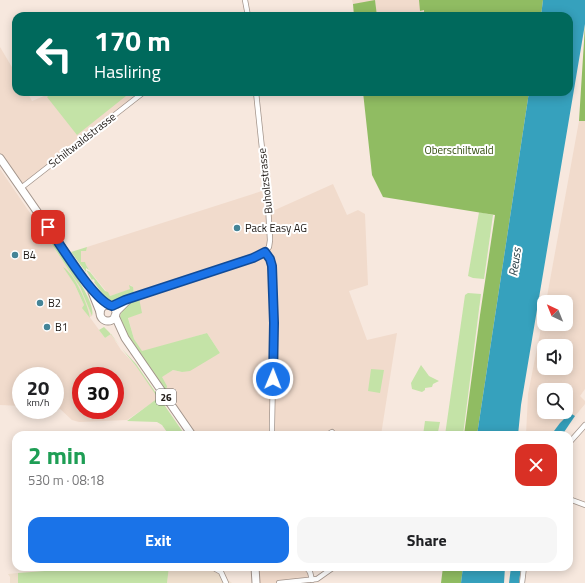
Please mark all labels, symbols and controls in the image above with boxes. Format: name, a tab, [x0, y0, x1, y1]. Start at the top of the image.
text: 170 m	[94, 19, 171, 62]
icon: left	[28, 28, 80, 80]
text: Hasliring	[94, 58, 161, 85]
street label: Schiltwaldstrasse	[45, 108, 119, 171]
park label: Oberschiltwald	[424, 142, 494, 158]
street label: Buholzstrasse	[254, 147, 276, 215]
pin	[31, 210, 65, 244]
icon: arrive	[37, 216, 59, 238]
place label: Pack Easy AG	[245, 220, 307, 236]
marker: Pack Easy AG	[232, 223, 242, 233]
water label: Reuss	[503, 246, 526, 277]
place label: B4	[23, 247, 36, 263]
marker: B4	[10, 250, 20, 260]
place label: B2	[48, 295, 61, 311]
north arrow	[537, 295, 573, 331]
map controls	[537, 295, 573, 419]
marker: B2	[35, 298, 45, 308]
place label: B1	[55, 319, 68, 335]
marker: B1	[42, 322, 52, 332]
button: sound	[537, 339, 573, 375]
position arrow	[252, 358, 294, 400]
speed limit sign: 30	[72, 367, 124, 419]
text: 20	[27, 372, 49, 403]
button: search	[537, 383, 573, 419]
road number: 26	[156, 389, 176, 405]
text: km/h	[27, 395, 49, 410]
text: 2 min	[28, 437, 86, 473]
button: close	[515, 444, 557, 486]
text: 530 m · 08:18	[28, 470, 104, 490]
button: Exit	[28, 517, 289, 563]
button: Share	[297, 517, 557, 563]

